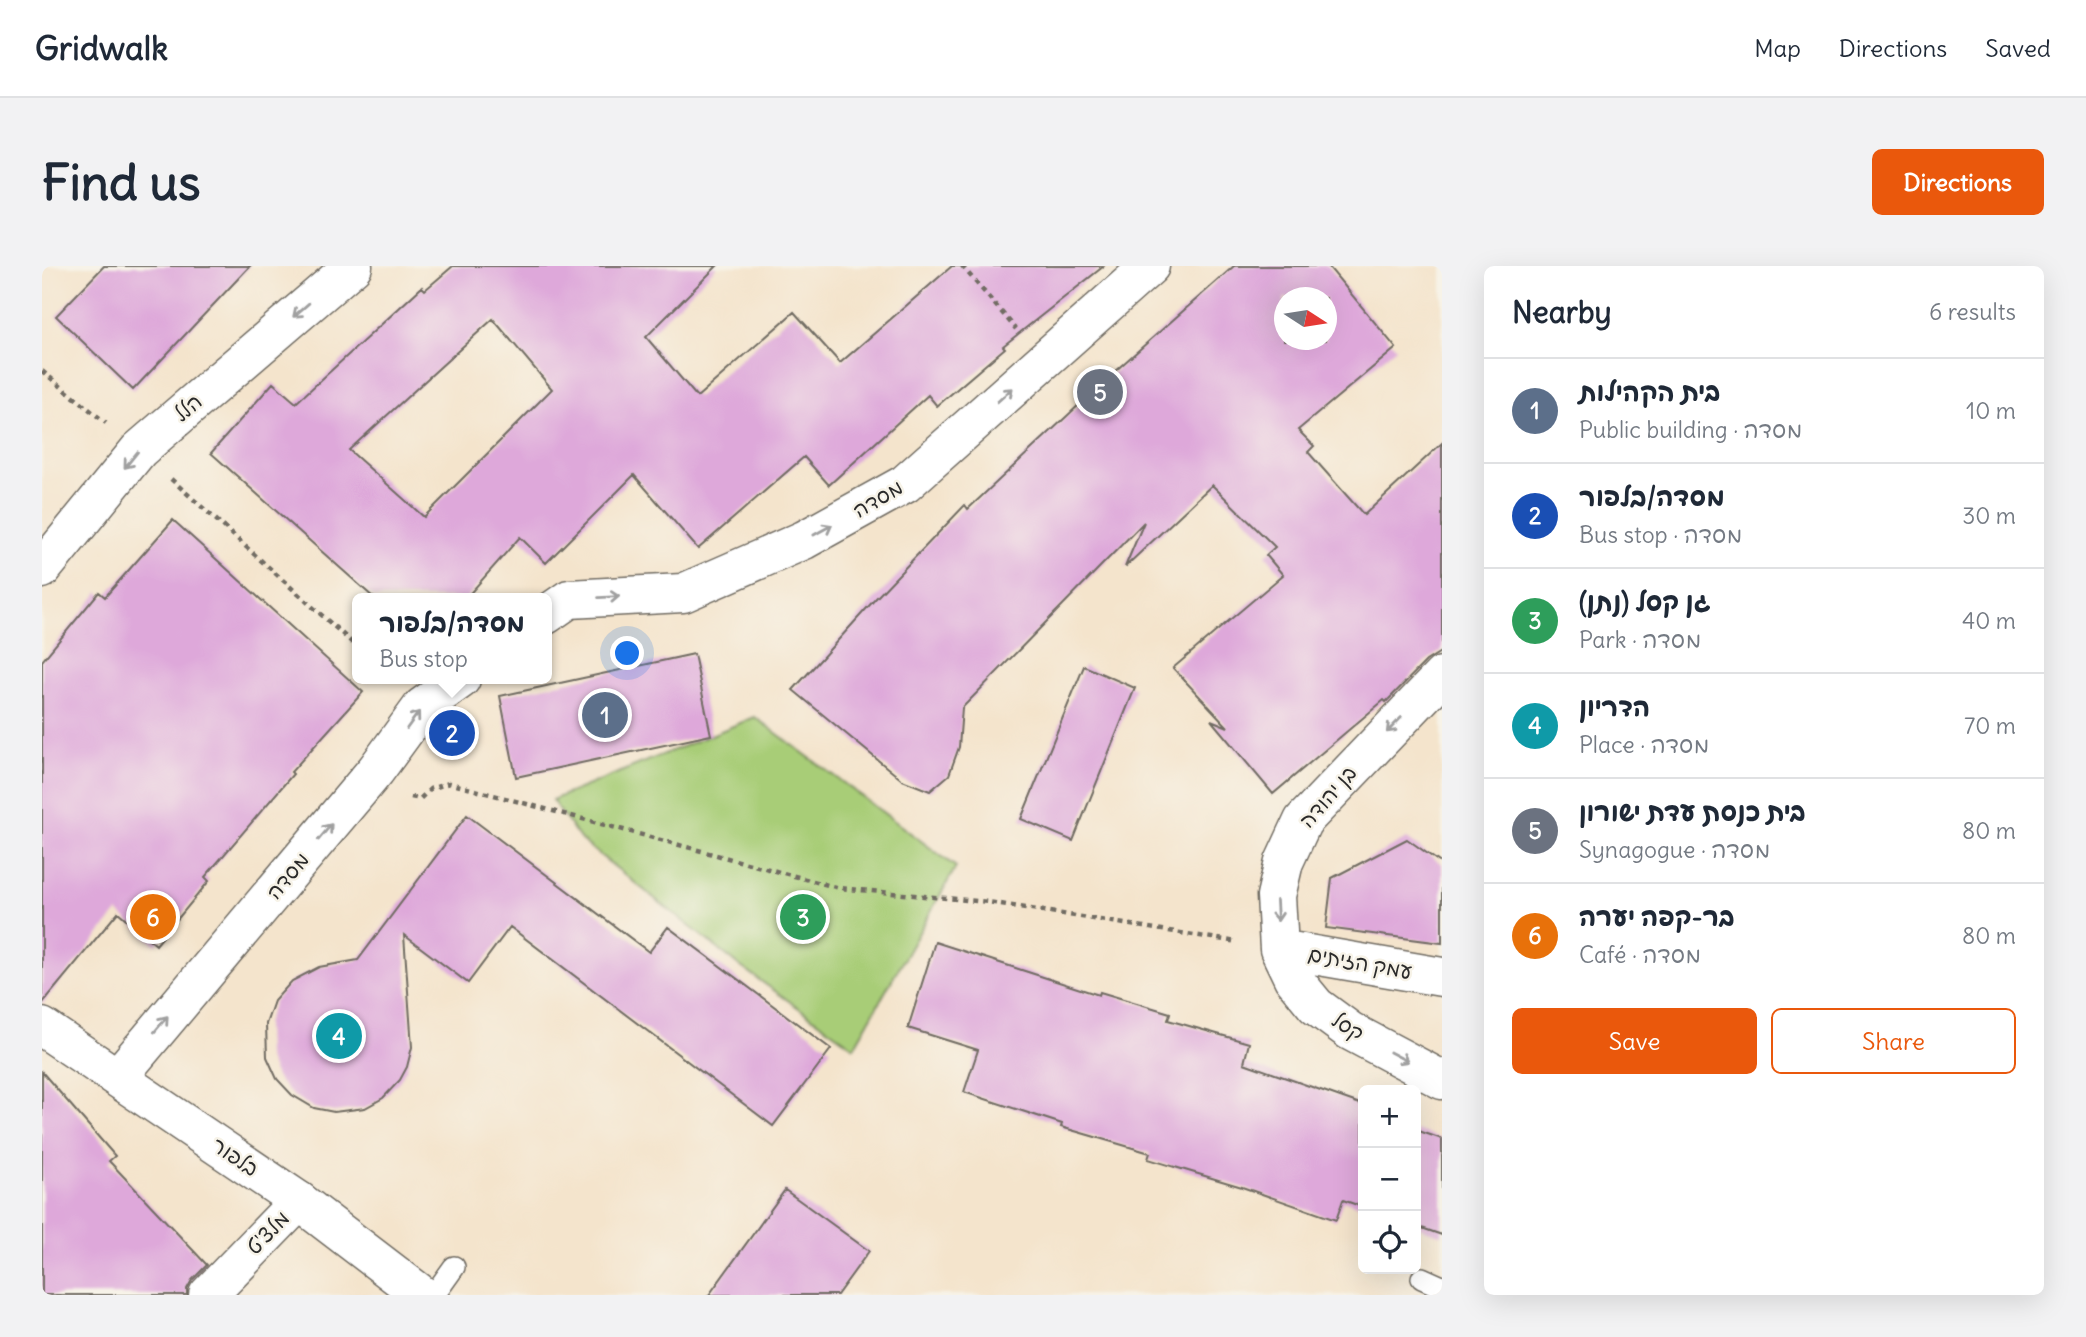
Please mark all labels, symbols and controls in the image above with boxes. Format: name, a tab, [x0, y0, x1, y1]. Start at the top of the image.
text: Gridwalk	[35, 27, 168, 69]
text: Map	[1754, 33, 1801, 63]
text: Directions	[1839, 33, 1947, 63]
text: Saved	[1985, 33, 2051, 63]
button: Directions	[1872, 149, 2044, 215]
text: Find us	[42, 152, 200, 213]
north arrow	[1274, 287, 1337, 350]
text: Nearby	[1512, 293, 1612, 331]
text: 6 results	[1929, 297, 2016, 326]
one-way arrow	[293, 303, 311, 318]
pin: 5	[1077, 366, 1123, 418]
text: בית הקהילות	[1579, 375, 1720, 408]
one-way arrow	[996, 387, 1013, 404]
street label: הלל	[168, 388, 208, 427]
text: 1	[1530, 396, 1540, 425]
text: 10 m	[1966, 396, 2016, 425]
text: Public building · מסדה	[1579, 415, 1802, 444]
one-way arrow	[123, 451, 138, 469]
street label: מסדה	[848, 473, 908, 524]
text: מסדה/בלפור	[1579, 480, 1725, 513]
text: 2	[1529, 501, 1541, 530]
text: 30 m	[1962, 501, 2016, 530]
text: Bus stop · מסדה	[1579, 520, 1742, 549]
one-way arrow	[812, 523, 832, 537]
text: גן קסל (נתן)	[1579, 585, 1711, 618]
one-way arrow	[598, 590, 621, 603]
popup	[352, 593, 552, 684]
text: מסדה/בלפור	[379, 606, 525, 639]
text: 3	[1528, 606, 1542, 635]
text: 40 m	[1962, 606, 2016, 635]
text: Park · מסדה	[1579, 625, 1701, 654]
your location	[610, 636, 644, 670]
text: Bus stop	[379, 644, 468, 673]
pin: 1	[582, 689, 628, 741]
text: הדריון	[1579, 690, 1650, 723]
pin: 2	[429, 707, 475, 759]
one-way arrow	[406, 711, 421, 729]
text: 4	[1528, 711, 1542, 740]
text: 70 m	[1964, 711, 2016, 740]
one-way arrow	[1386, 716, 1403, 733]
text: Place · מסדה	[1579, 730, 1709, 759]
street label: בן יהודה	[1293, 760, 1362, 833]
text: בית כנסת עדת ישורון	[1579, 795, 1806, 828]
text: 5	[1528, 816, 1542, 845]
text: 80 m	[1962, 816, 2016, 845]
one-way arrow	[317, 824, 332, 842]
text: Synagogue · מסדה	[1579, 835, 1770, 864]
street label: מסדה	[260, 847, 315, 905]
pin: 6	[130, 891, 176, 943]
pin: 3	[780, 891, 826, 943]
one-way arrow	[1270, 899, 1283, 922]
text: בר-קפה יערה	[1579, 900, 1735, 933]
text: 6	[1528, 921, 1542, 950]
text: 80 m	[1962, 921, 2016, 950]
street label: עמק הזיתים	[1306, 940, 1414, 985]
text: Café · מסדה	[1579, 940, 1701, 969]
street label: קסל	[1327, 1006, 1370, 1047]
button: Save	[1512, 1008, 1757, 1074]
button: Share	[1771, 1008, 2016, 1074]
pin: 4	[316, 1010, 362, 1062]
one-way arrow	[153, 1016, 169, 1034]
one-way arrow	[1388, 1051, 1409, 1064]
map controls	[1358, 1085, 1421, 1274]
button: +	[1358, 1085, 1421, 1148]
street label: בלפור	[207, 1131, 264, 1182]
button: −	[1358, 1148, 1421, 1211]
street label: מלצ'ט	[240, 1205, 295, 1260]
button: locate	[1358, 1211, 1421, 1274]

